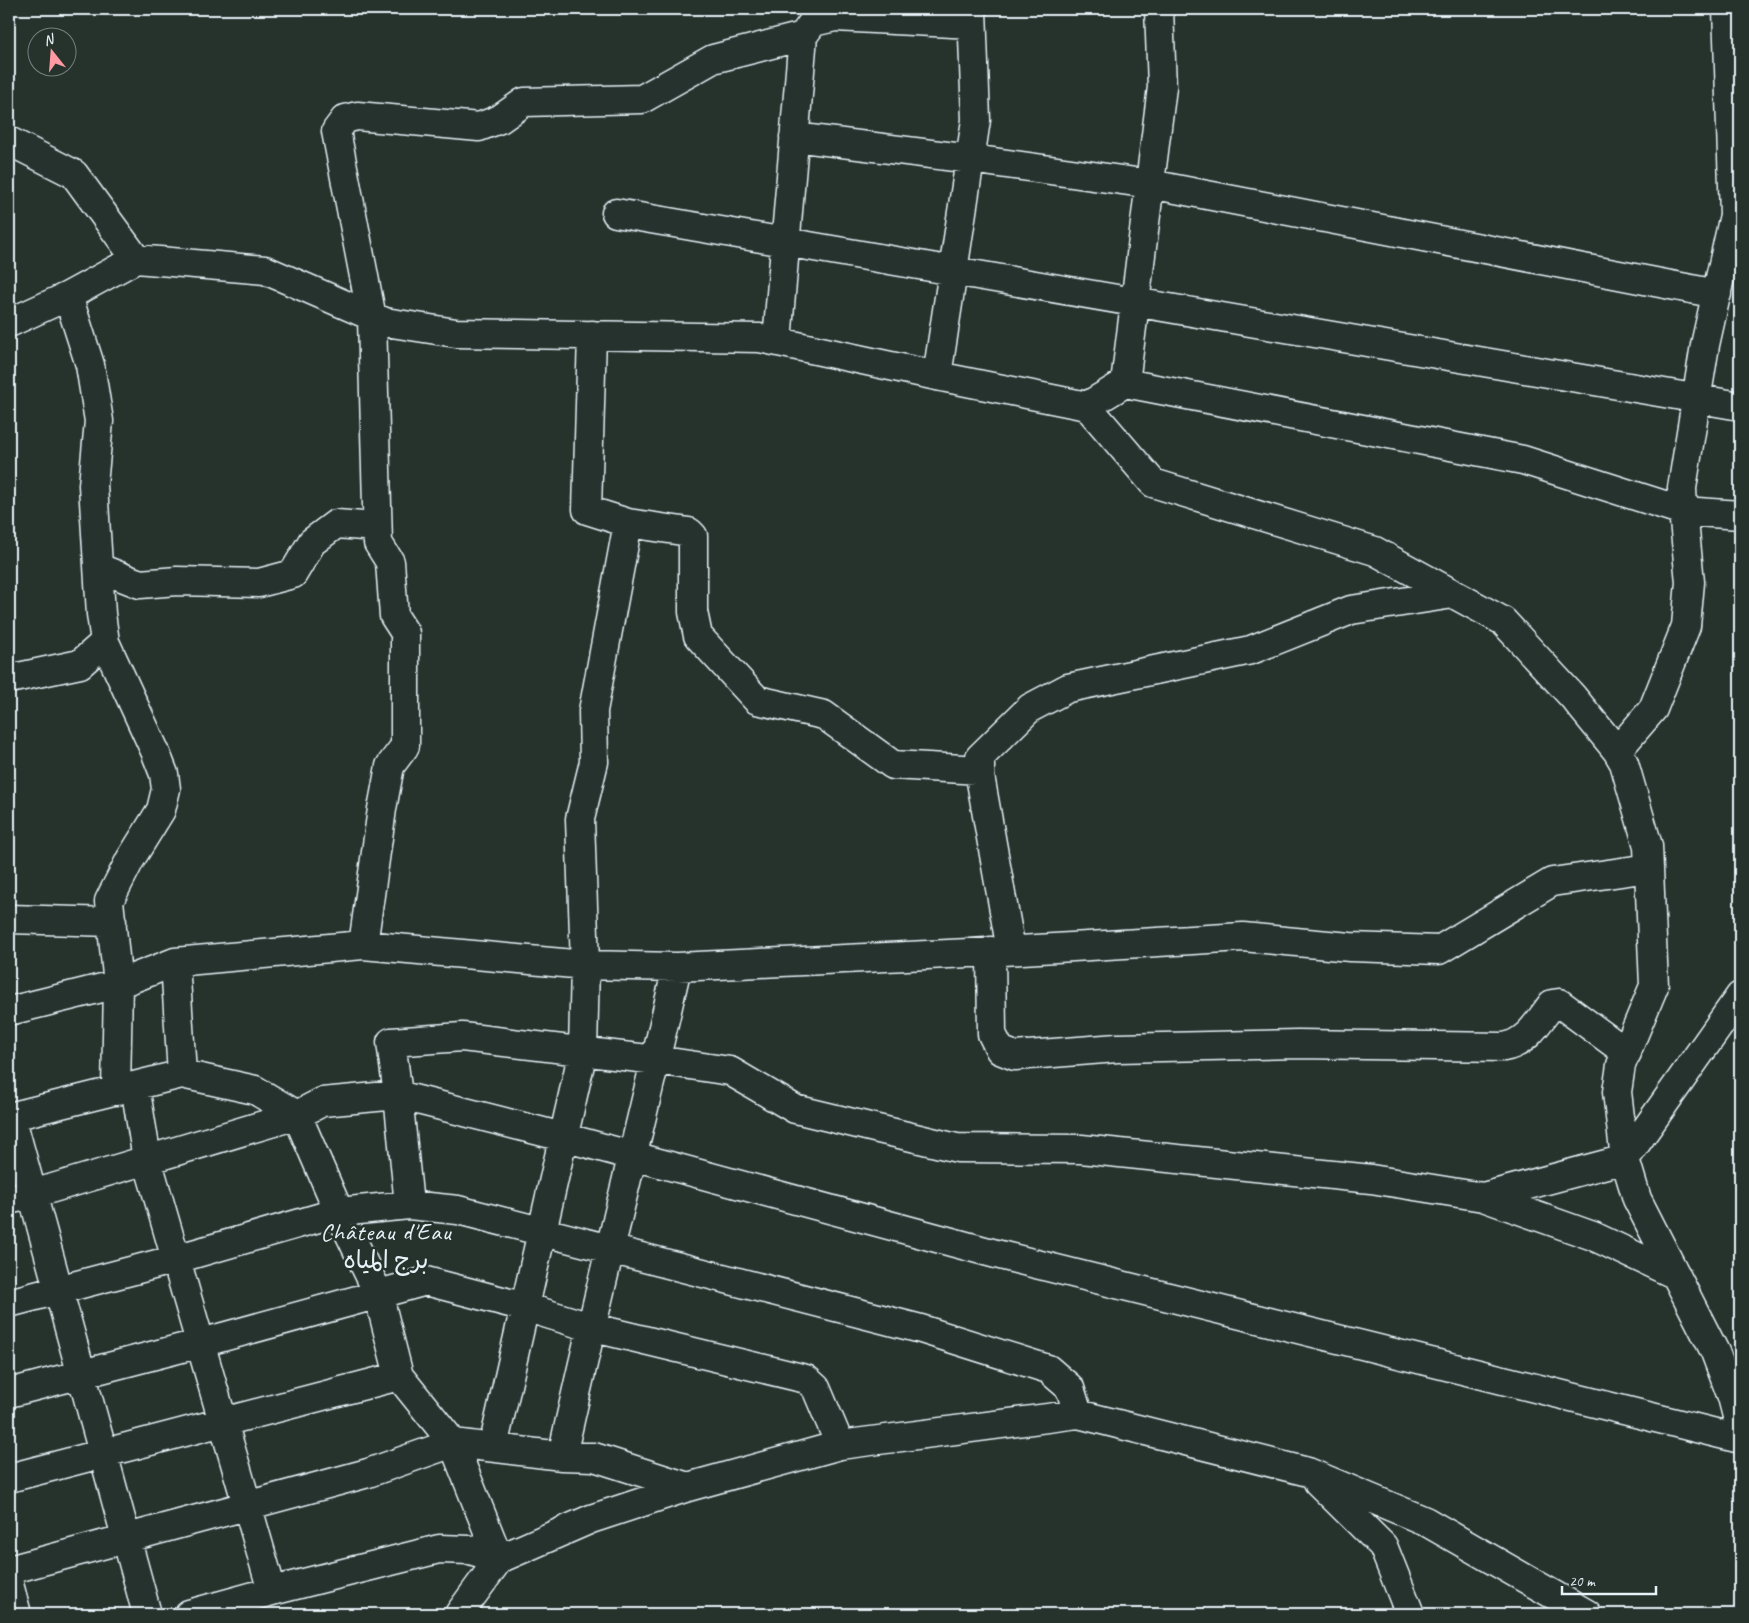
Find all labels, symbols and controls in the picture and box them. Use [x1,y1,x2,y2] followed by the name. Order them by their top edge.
[28,28,78,78] north arrow
[42,30,57,49] text: N
[320,1217,453,1276] district label: Château d'Eau برج المياه
[1562,1563,1655,1595] scale bar
[1569,1572,1596,1591] text: 20 m

